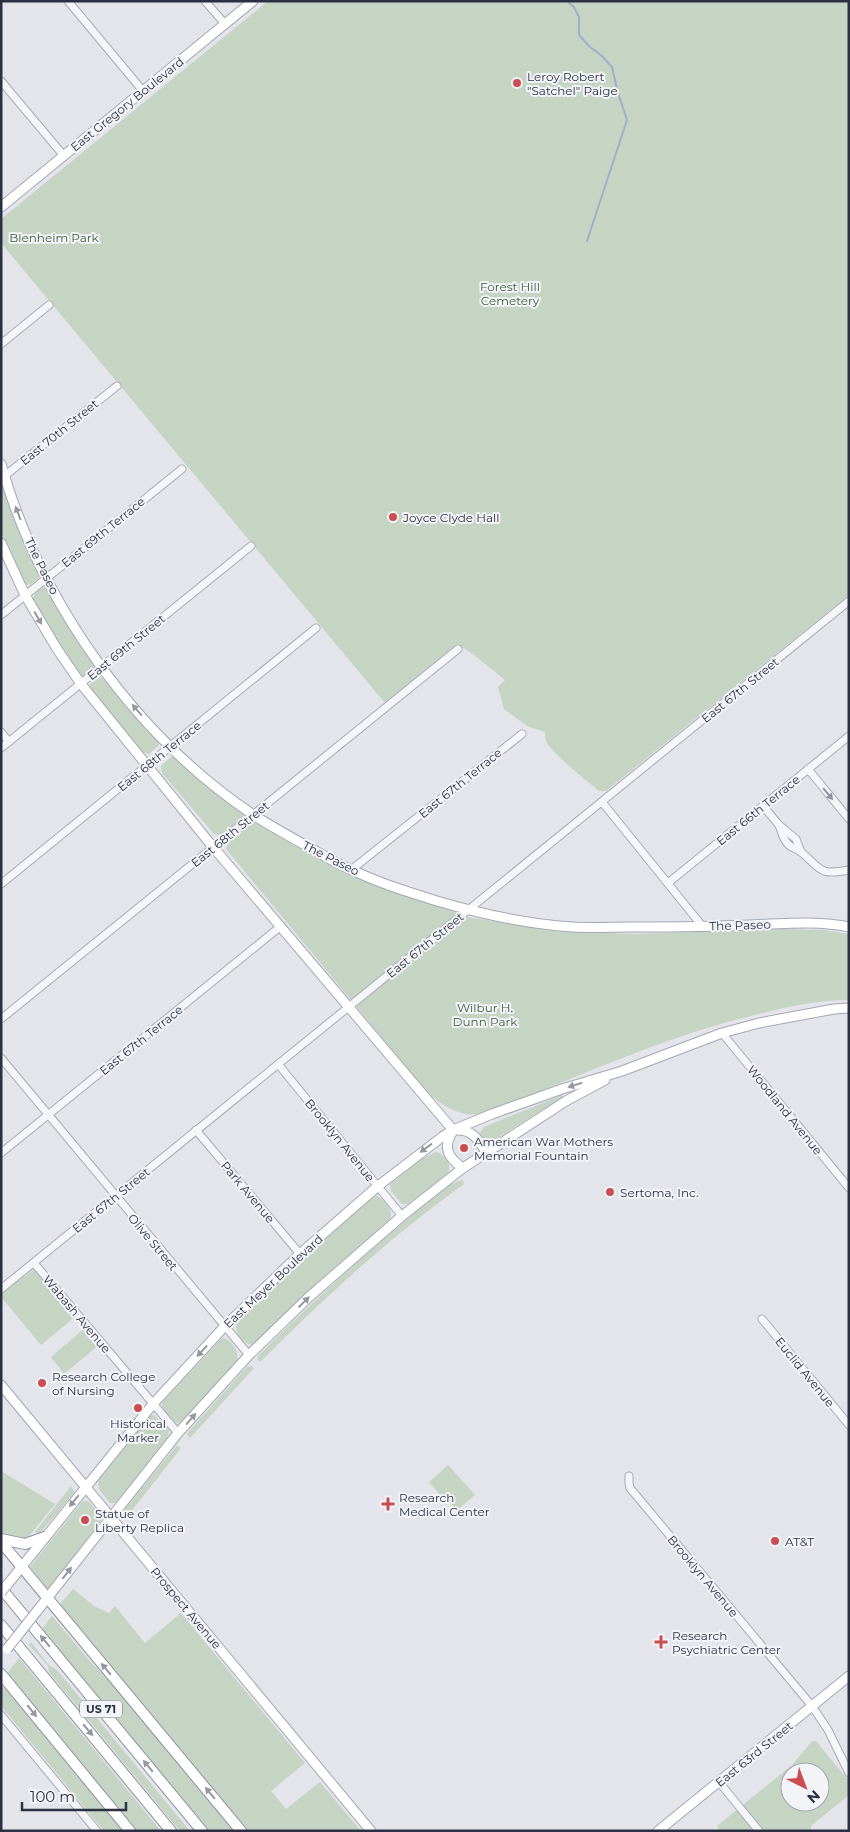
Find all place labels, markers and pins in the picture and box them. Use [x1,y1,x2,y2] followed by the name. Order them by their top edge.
[527,69,618,98] place label: Leroy Robert "Satchel" Paige
[511,77,523,89] marker: Leroy Robert "Satchel" Paige
[402,510,500,525] place label: Joyce Clyde Hall
[387,511,399,523] marker: Joyce Clyde Hall
[474,1134,613,1163] place label: American War Mothers Memorial Fountain
[458,1142,470,1154] marker: American War Mothers Memorial Fountain
[620,1185,699,1200] place label: Sertoma, Inc.
[604,1186,616,1198] marker: Sertoma, Inc.
[52,1369,155,1398] place label: Research College of Nursing
[36,1377,48,1389] marker: Research College of Nursing
[132,1402,144,1414] marker: Historical Marker
[110,1416,166,1445] place label: Historical Marker
[399,1490,490,1519] place label: Research Medical Center
[381,1497,395,1511] marker: Research Medical Center
[95,1506,184,1535] place label: Statue of Liberty Replica
[79,1514,91,1526] marker: Statue of Liberty Replica
[785,1534,814,1549] place label: AT&T
[769,1535,781,1547] marker: AT&T
[672,1628,781,1657] place label: Research Psychiatric Center
[654,1635,668,1649] marker: Research Psychiatric Center

